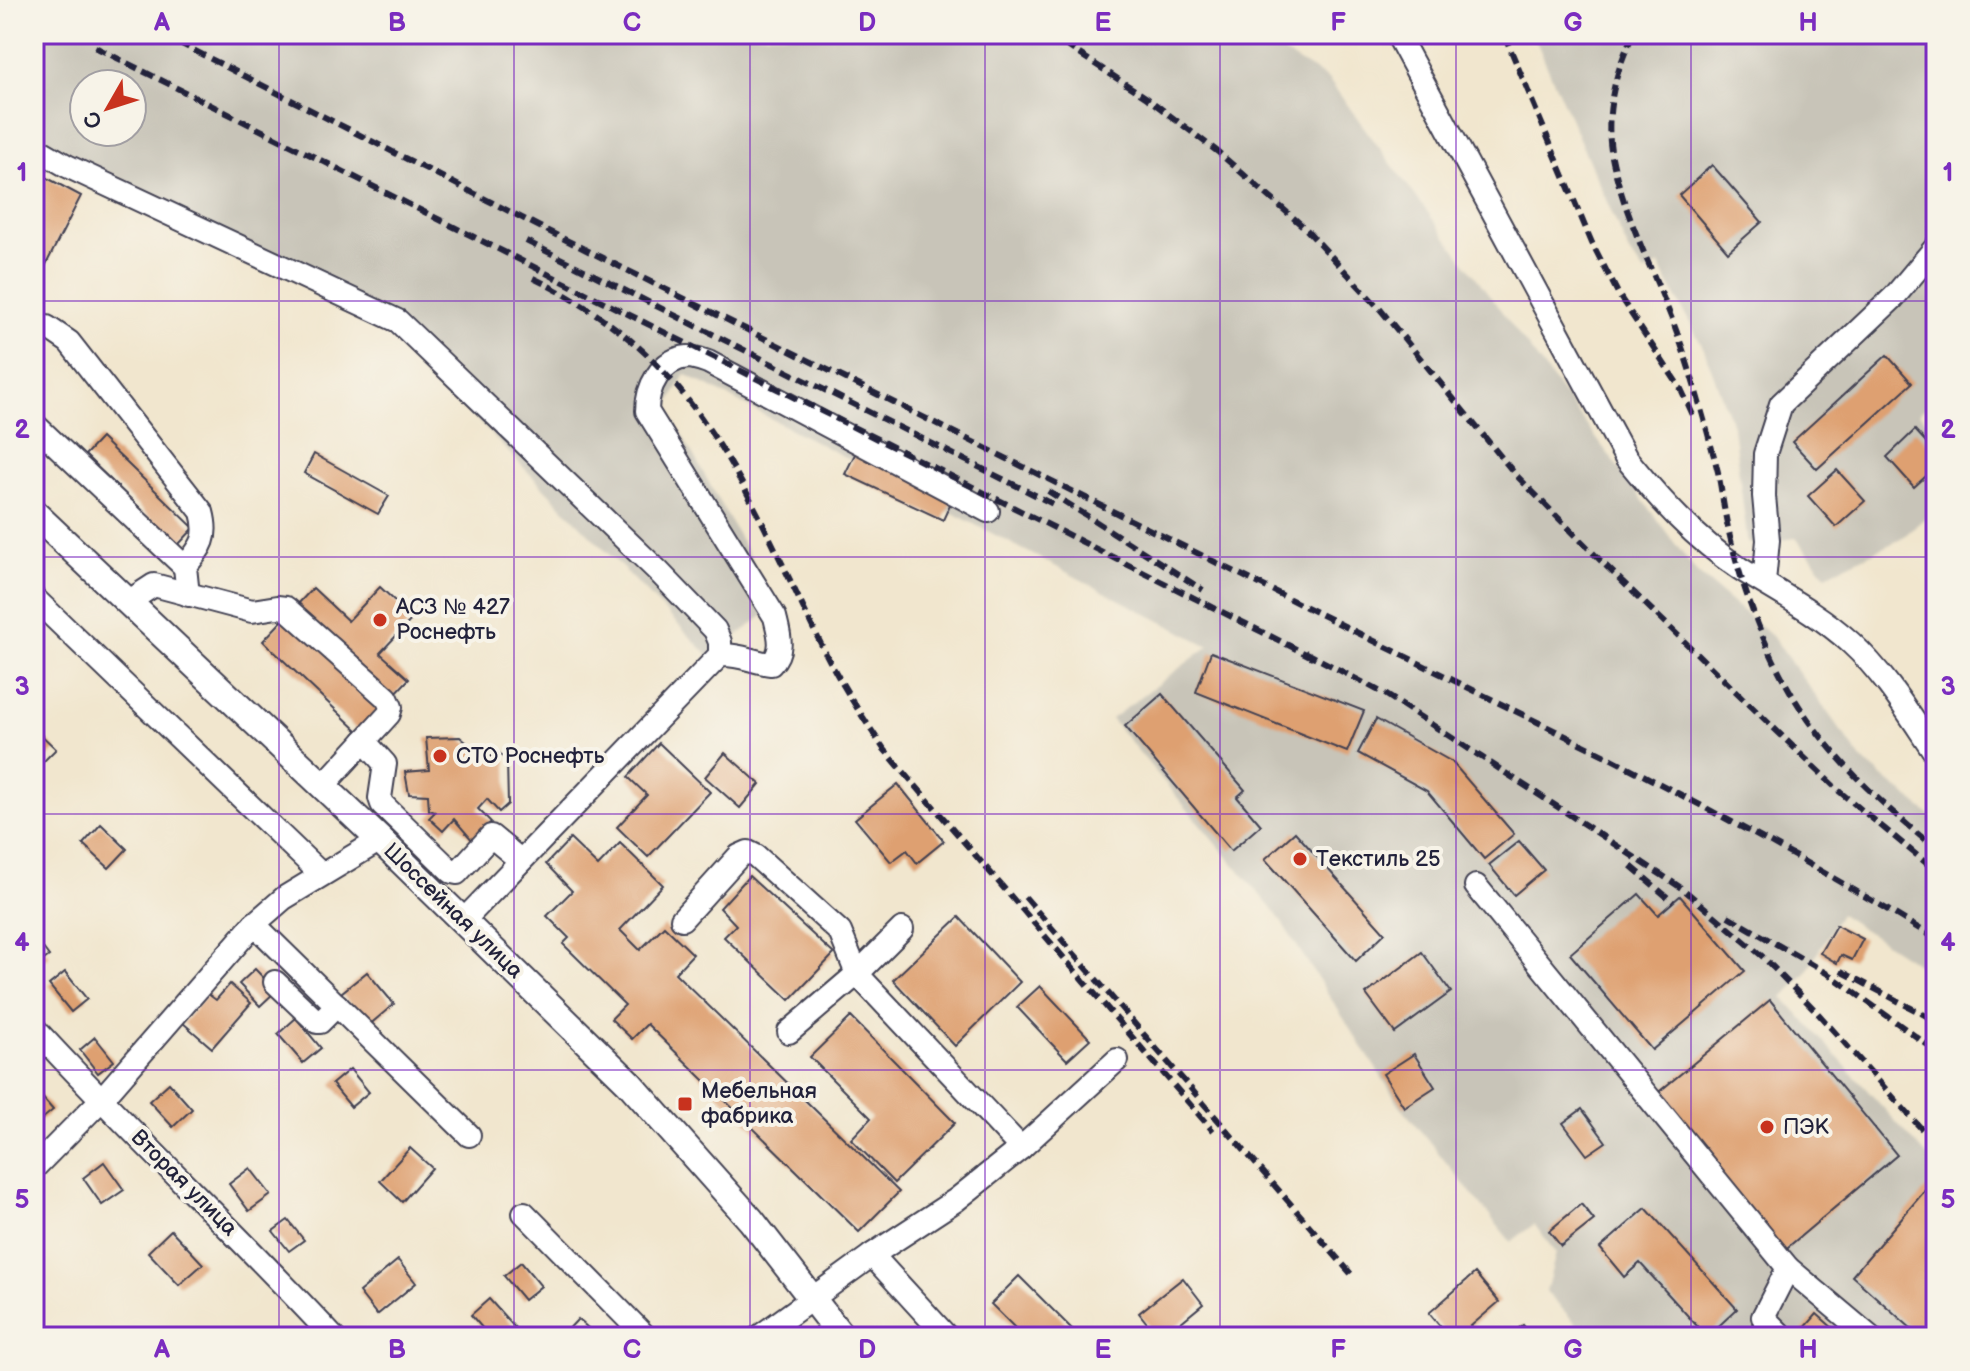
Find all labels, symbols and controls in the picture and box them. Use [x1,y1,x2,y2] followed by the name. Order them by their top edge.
[153,8,170,39] text: A
[388,8,406,39] text: B
[623,8,641,39] text: C
[858,8,876,39] text: D
[1095,8,1112,39] text: E
[1330,8,1346,39] text: F
[1563,8,1583,39] text: G
[1798,8,1818,39] text: H
[68,68,148,148] north arrow
[78,105,109,134] text: С
[17,158,27,189] text: 1
[1943,158,1953,189] text: 1
[14,415,30,446] text: 2
[1940,415,1956,446] text: 2
[395,594,510,646] place label: АСЗ № 427 Роснефть
[371,611,389,629] marker: АСЗ № 427 Роснефть
[14,672,30,703] text: 3
[1940,672,1956,703] text: 3
[456,743,604,770] place label: СТО Роснефть
[431,747,449,765] marker: СТО Роснефть
[378,837,528,985] street label: Шоссейная улица
[1316,846,1441,873] place label: Текстиль 25
[1291,850,1309,868] marker: Текстиль 25
[14,928,30,959] text: 4
[1940,928,1956,959] text: 4
[701,1078,817,1130] place label: Мебельная фабрика
[676,1095,694,1113] marker: Мебельная фабрика
[1783,1114,1829,1141] place label: ПЭК
[1758,1118,1776,1136] marker: ПЭК
[125,1124,243,1242] street label: Вторая улица
[14,1185,30,1216] text: 5
[1940,1185,1956,1216] text: 5
[153,1335,170,1366] text: A
[388,1335,406,1366] text: B
[623,1335,641,1366] text: C
[858,1335,876,1366] text: D
[1095,1335,1112,1366] text: E
[1330,1335,1346,1366] text: F
[1563,1335,1583,1366] text: G
[1798,1335,1818,1366] text: H

